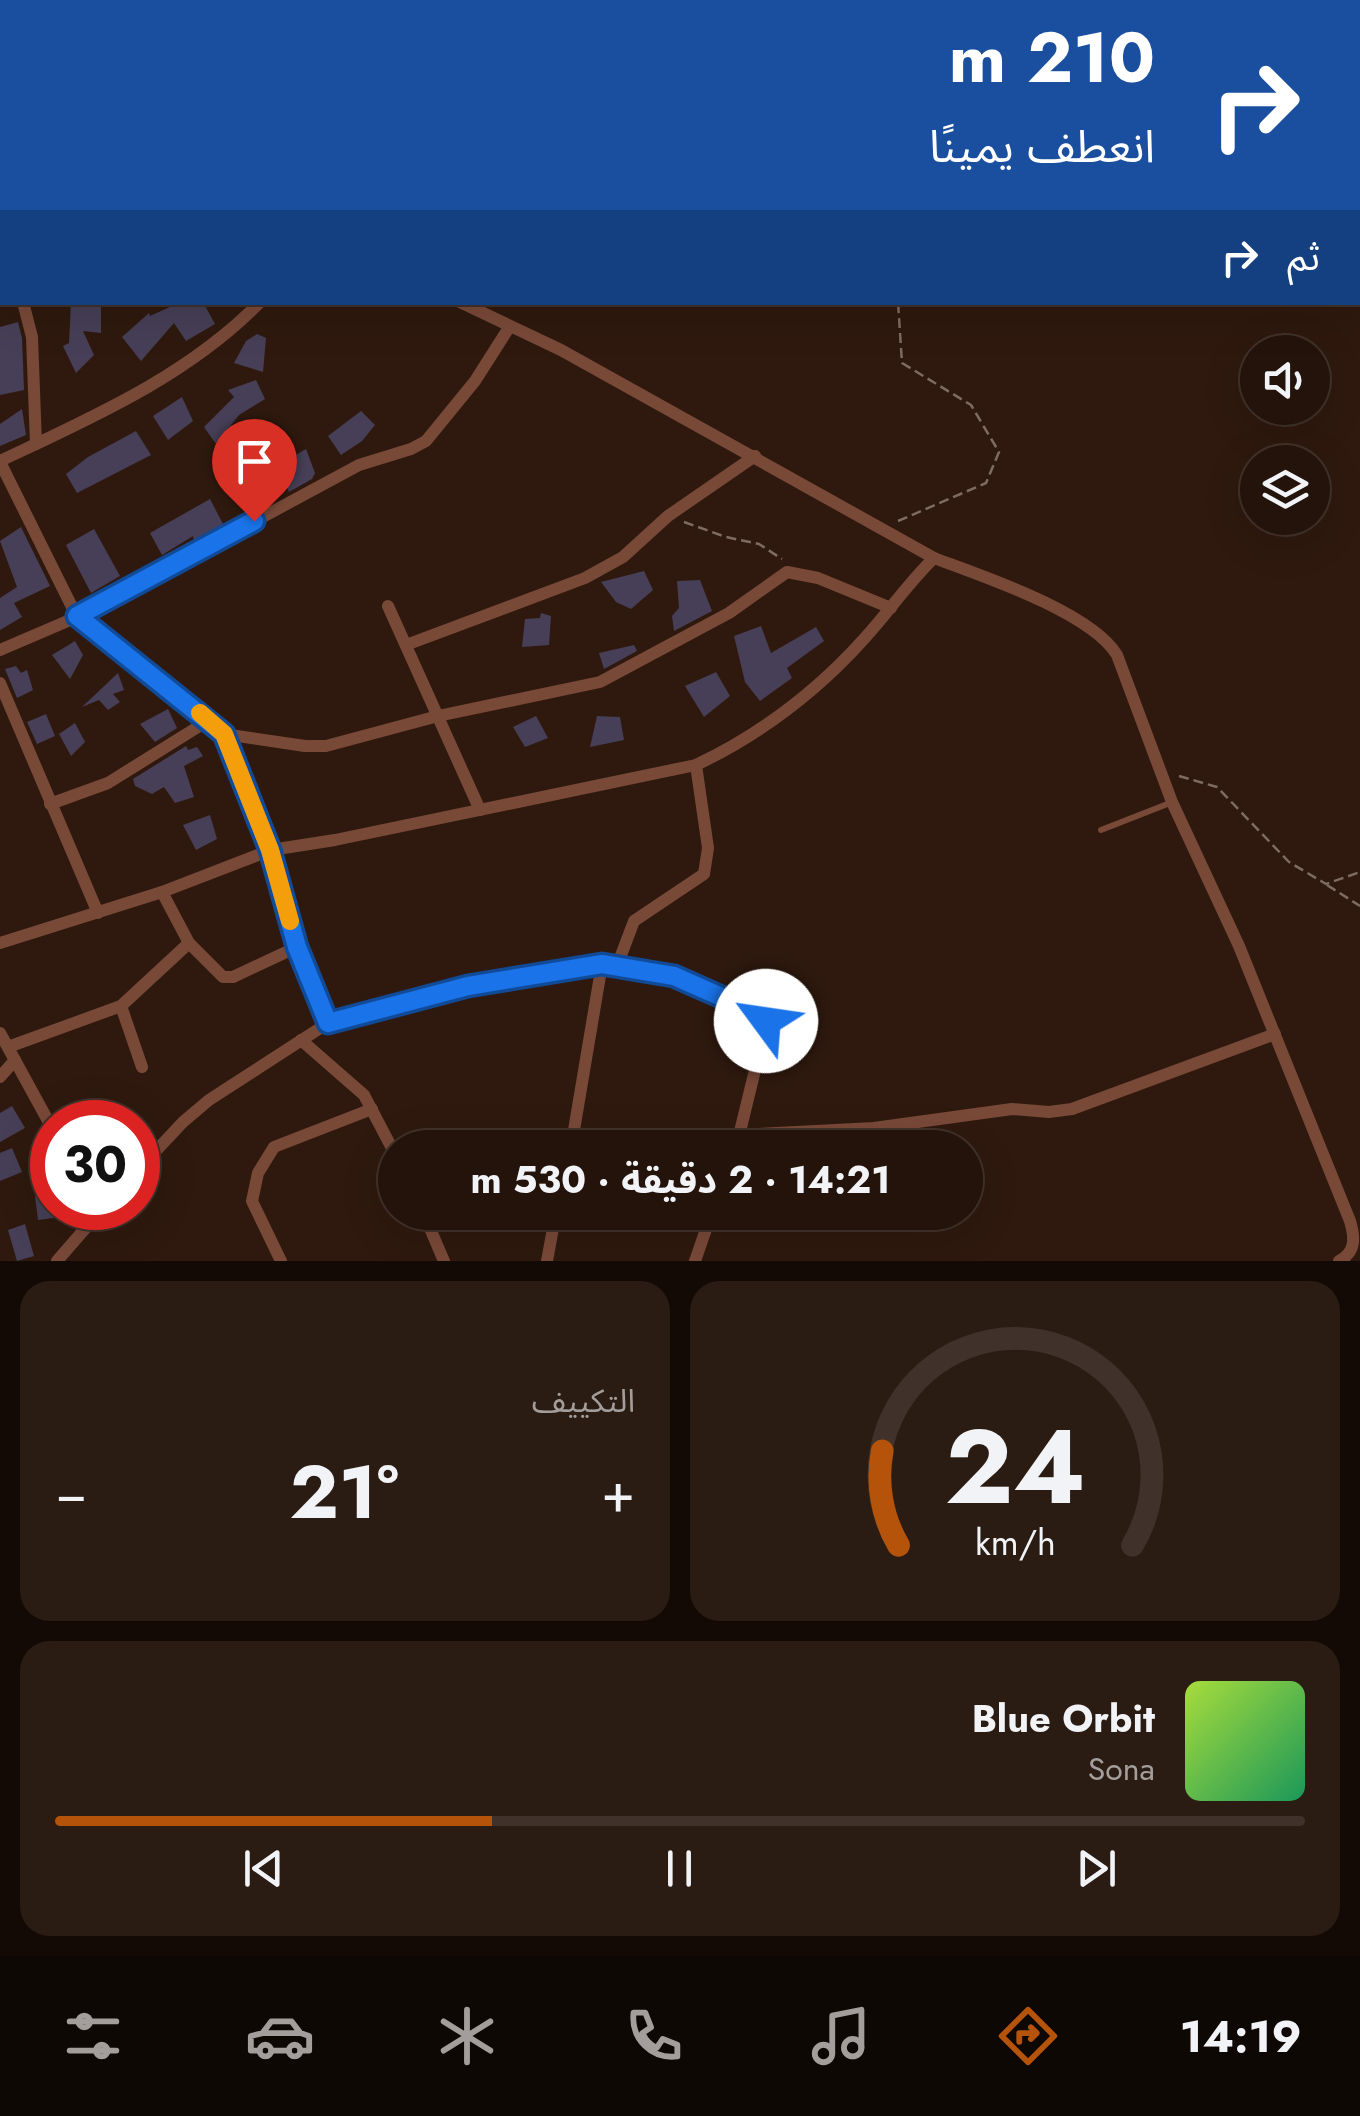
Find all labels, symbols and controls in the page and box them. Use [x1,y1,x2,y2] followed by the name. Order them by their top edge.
[949,7,1155,108] text: 210 m
[1190,40,1320,170] icon: right
[929,114,1155,179] text: انعطف يمينًا
[1287,229,1320,284] text: ثم
[1212,230,1267,285] icon: right
[1240,335,1330,535] map controls
[1240,335,1330,425] button: sound
[212,419,297,522] pin
[227,434,282,489] icon: arrive
[1240,445,1330,535] button: layers
[714,969,818,1073] position arrow
[30,1100,160,1230] speed limit sign: 30
[470,1152,891,1207] text: 14:21 · 2 دقيقة · 530 m
[532,1378,635,1424] text: التكييف
[945,1392,1085,1542] text: 24
[289,1438,399,1546] text: 21°
[55,1453,87,1533] text: −
[601,1453,635,1533] text: +
[975,1517,1055,1568] text: km/h
[972,1691,1155,1746] text: Blue Orbit
[1088,1746,1155,1792] text: Sona
[236,1841,291,1896] icon: previous
[652,1841,707,1896] icon: pause
[1069,1841,1124,1896] icon: next
[58,2001,128,2071] icon: filters
[245,2001,315,2071] icon: car
[432,2001,502,2071] icon: climate
[619,2001,689,2071] icon: phone
[806,2001,876,2071] icon: music
[993,2001,1063,2071] icon: directions
[1180,2004,1302,2069] text: 14:19

